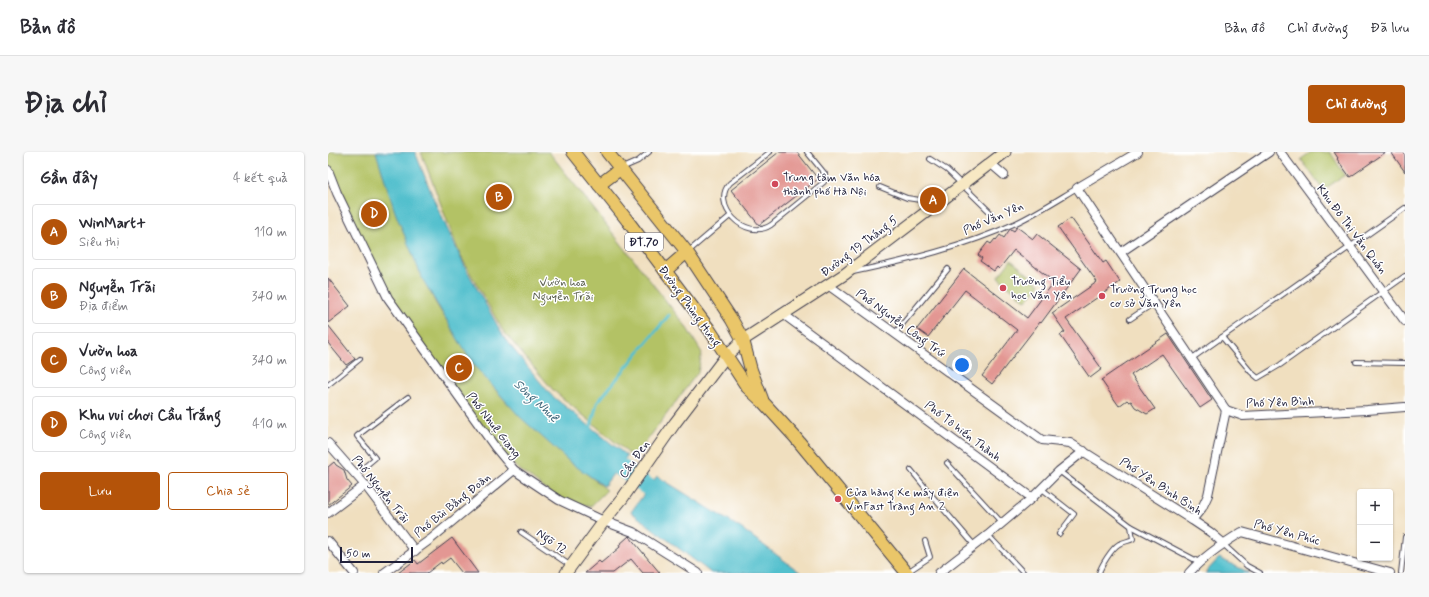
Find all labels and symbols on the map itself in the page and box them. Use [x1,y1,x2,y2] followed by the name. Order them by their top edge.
[783,170,881,200] place label: Trung tâm Văn hóa thành phố Hà Nội
[770,179,780,189] marker: Trung tâm Văn hóa thành phố Hà Nội
[486,182,512,212] pin: B
[1312,182,1390,278] street label: Khu Đô Thị Văn Quán
[920,185,946,215] pin: A
[361,199,387,229] pin: D
[961,199,1026,239] street label: Phố Văn Yên
[818,213,902,282] street label: Đường 19 Tháng 5
[625,233,663,251] road number: ĐT.70
[653,263,724,351] street label: Đường Phùng Hưng
[1011,274,1072,304] place label: Trường Tiểu học Văn Yên
[532,275,594,306] park label: Vườn hoa Nguyễn Trãi
[1110,282,1197,312] place label: Trường Trung học cơ sở Văn Yên
[998,283,1008,293] marker: Trường Tiểu học Văn Yên
[852,286,949,363] street label: Phố Nguyễn Công Trứ
[1097,291,1107,301] marker: Trường Trung học cơ sở Văn Yên
[446,353,472,383] pin: C
[952,355,972,375] your location
[509,376,563,429] water label: Sông Nhuệ
[462,389,524,462] street label: Phố Nhuệ Giang
[1246,394,1314,412] street label: Phố Yên Bình
[921,398,1004,466] street label: Phố Tô hiến Thành
[616,437,654,482] street label: Cầu Đen
[347,452,413,528] street label: Phố Nguyễn Trãi
[1116,454,1205,519] street label: Phố Yên Bình Bình
[411,470,495,542] street label: Phố Bùi Bằng Đoàn
[846,485,959,516] place label: Cửa hàng Xe máy điện VinFast Tràng An 2
[833,494,843,504] marker: Cửa hàng Xe máy điện VinFast Tràng An 2
[1252,516,1322,550] street label: Phố Yên Phúc
[532,525,570,559] street label: Ngõ 12
[340,545,413,564] scale bar

